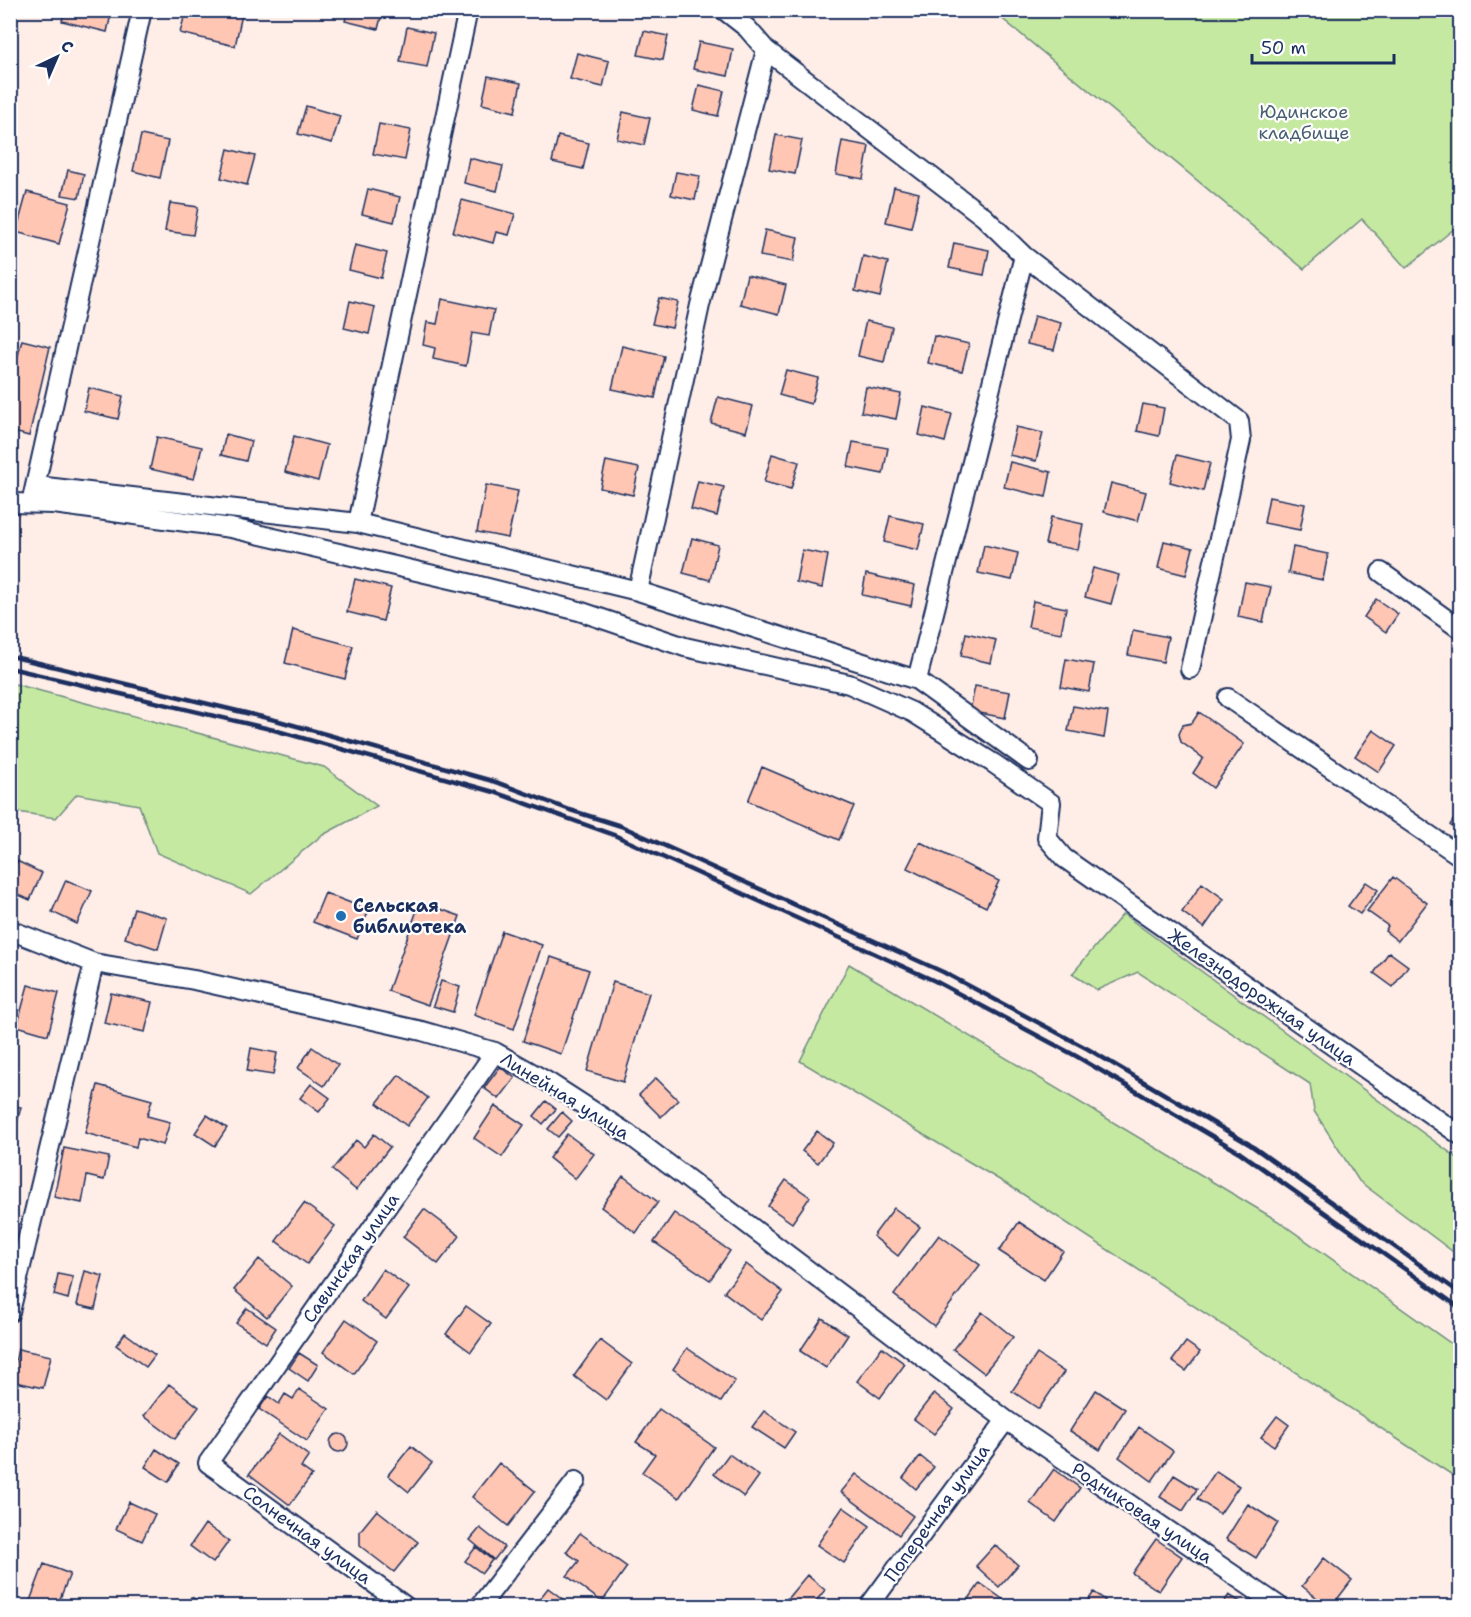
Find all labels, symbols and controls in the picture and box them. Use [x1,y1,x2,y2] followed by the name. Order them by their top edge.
[27,27,87,87] north arrow
[1252,27,1394,65] scale bar
[56,36,78,58] text: С
[1261,36,1306,60] text: 50 m
[1258,100,1350,145] park label: Юдинское кладбище
[353,894,467,939] place label: Сельская библиотека
[334,909,348,923] marker: Сельская библиотека
[1164,923,1360,1071] street label: Железнодорожная улица
[496,1047,634,1145] street label: Линейная улица
[297,1188,405,1328] street label: Савинская улица
[879,1439,995,1587] street label: Поперечная улица
[1067,1457,1217,1569] street label: Родниковая улица
[238,1480,376,1590] street label: Солнечная улица

